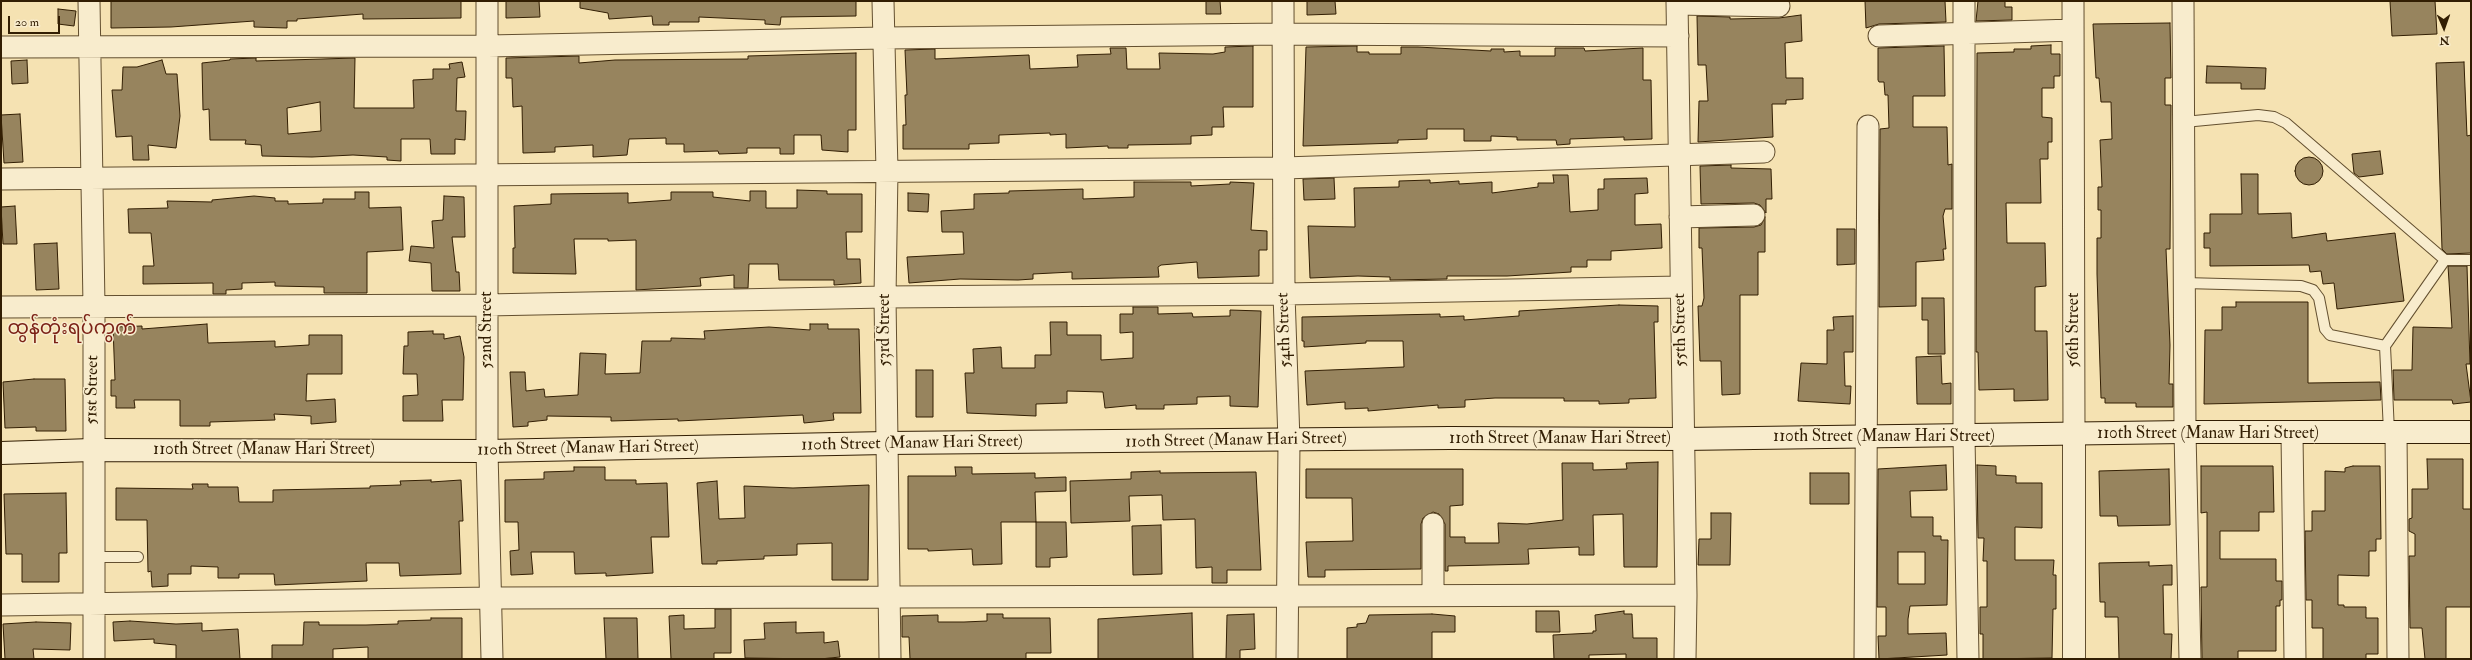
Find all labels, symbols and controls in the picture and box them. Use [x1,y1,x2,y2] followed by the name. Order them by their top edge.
[10,8,62,34] scale bar
[2424,8,2464,48] north arrow
[15,15,39,30] text: 20 m
[2439,34,2450,47] text: N
[477,291,497,369] street label: 52nd Street
[1273,292,1297,368] street label: 54th Street
[875,293,895,367] street label: 53rd Street
[1670,293,1692,367] street label: 55th Street
[2064,293,2084,367] street label: 56th Street
[8,319,136,341] district label: ထွန်တုံးရပ်ကွက်
[82,355,104,425] street label: 51st Street
[2097,424,2319,444] street label: 110th Street (Manaw Hari Street)
[1773,427,1995,447] street label: 110th Street (Manaw Hari Street)
[1125,429,1347,453] street label: 110th Street (Manaw Hari Street)
[1449,429,1671,449] street label: 110th Street (Manaw Hari Street)
[801,432,1023,456] street label: 110th Street (Manaw Hari Street)
[477,437,699,461] street label: 110th Street (Manaw Hari Street)
[153,440,375,460] street label: 110th Street (Manaw Hari Street)

